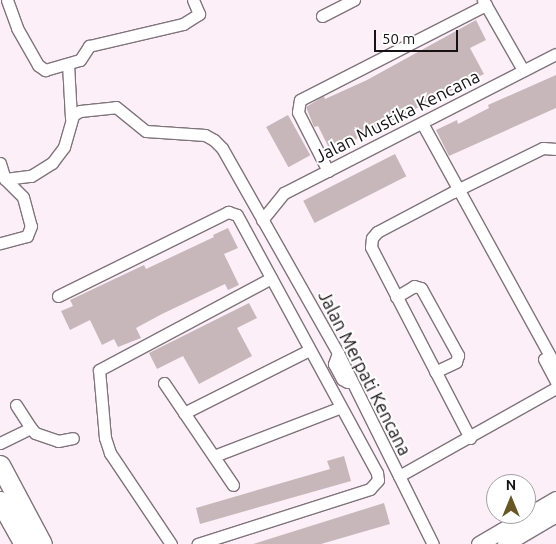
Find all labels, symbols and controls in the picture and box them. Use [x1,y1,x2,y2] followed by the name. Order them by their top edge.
[376,20,460,52] scale bar
[382,30,415,47] text: 50 m
[311,65,483,167] street label: Jalan Mustika Kencana
[314,287,416,459] street label: Jalan Merpati Kencana
[486,474,536,524] north arrow
[506,477,516,493] text: N

